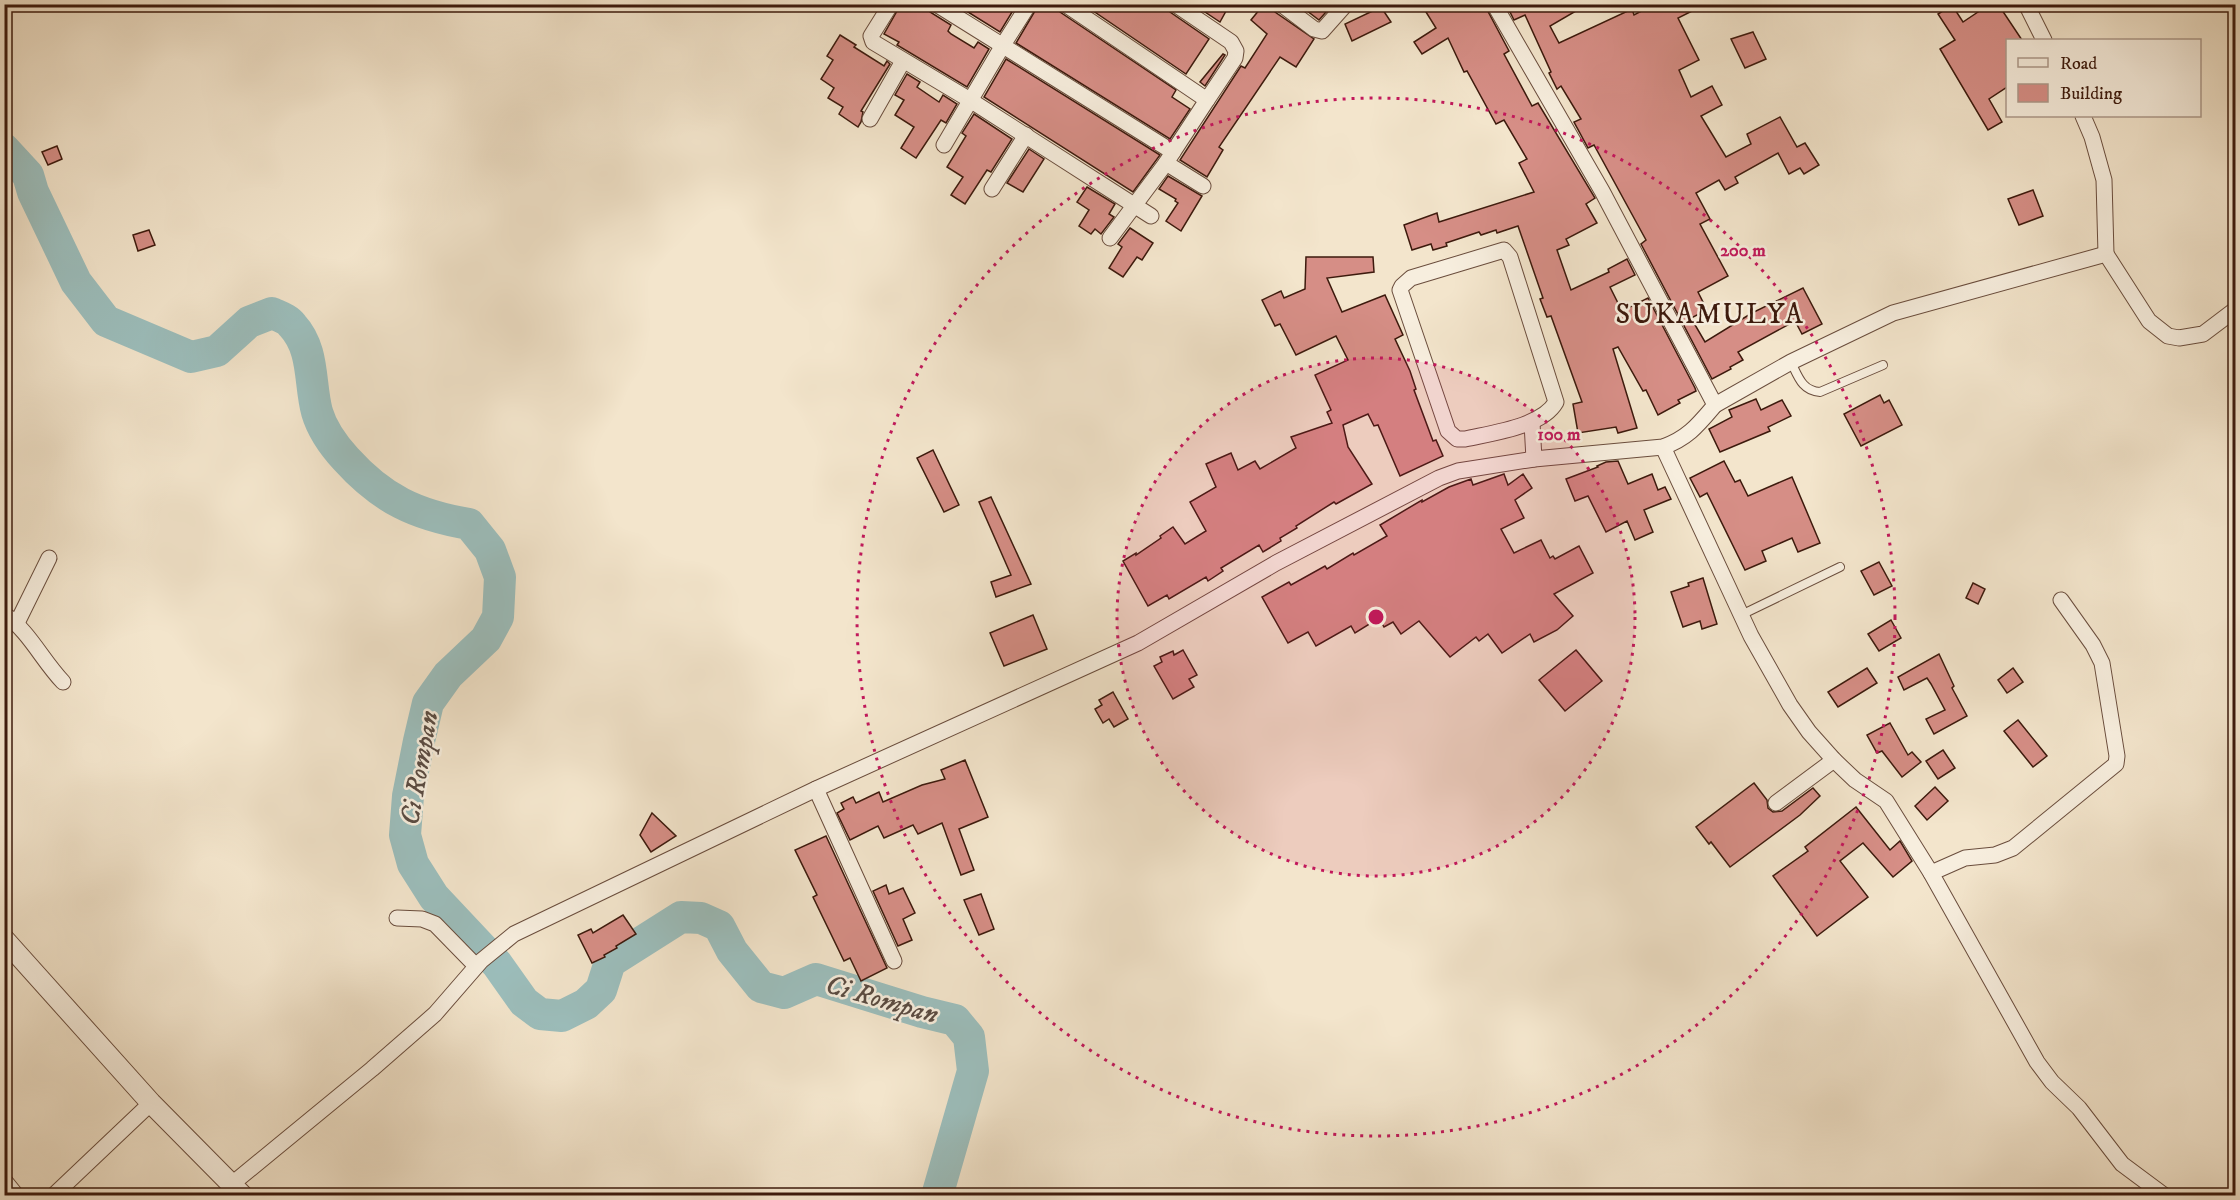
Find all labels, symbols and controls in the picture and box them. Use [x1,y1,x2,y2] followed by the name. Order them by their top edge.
[2006,39,2201,117] legend
[2060,53,2097,75] text: Road
[2060,83,2122,105] text: Building
[1720,240,1766,262] text: 200 m
[1616,297,1804,332] district label: SUKAMULYA
[1537,424,1581,446] text: 100 m
[1366,607,1386,627] centre of rings
[393,708,447,828] water label: Ci Rompan
[821,968,942,1032] water label: Ci Rompan

